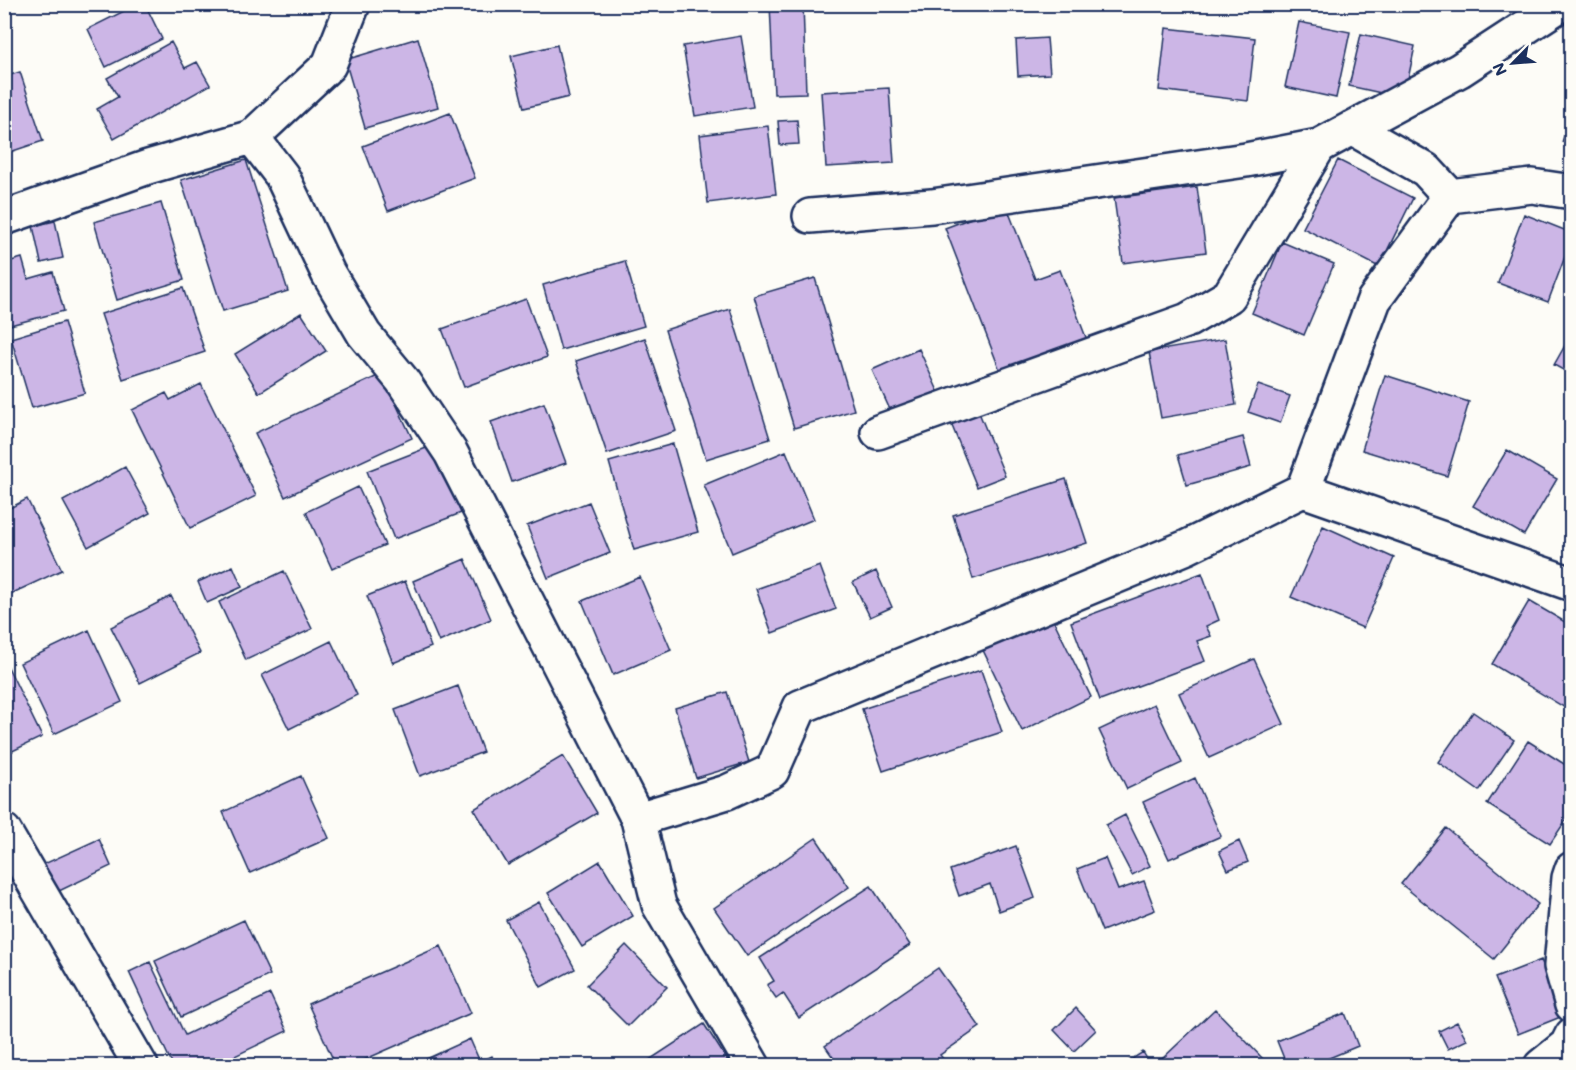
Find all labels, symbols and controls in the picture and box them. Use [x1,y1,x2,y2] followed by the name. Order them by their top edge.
[1483,33,1543,93] north arrow
[1487,60,1511,79] text: N

